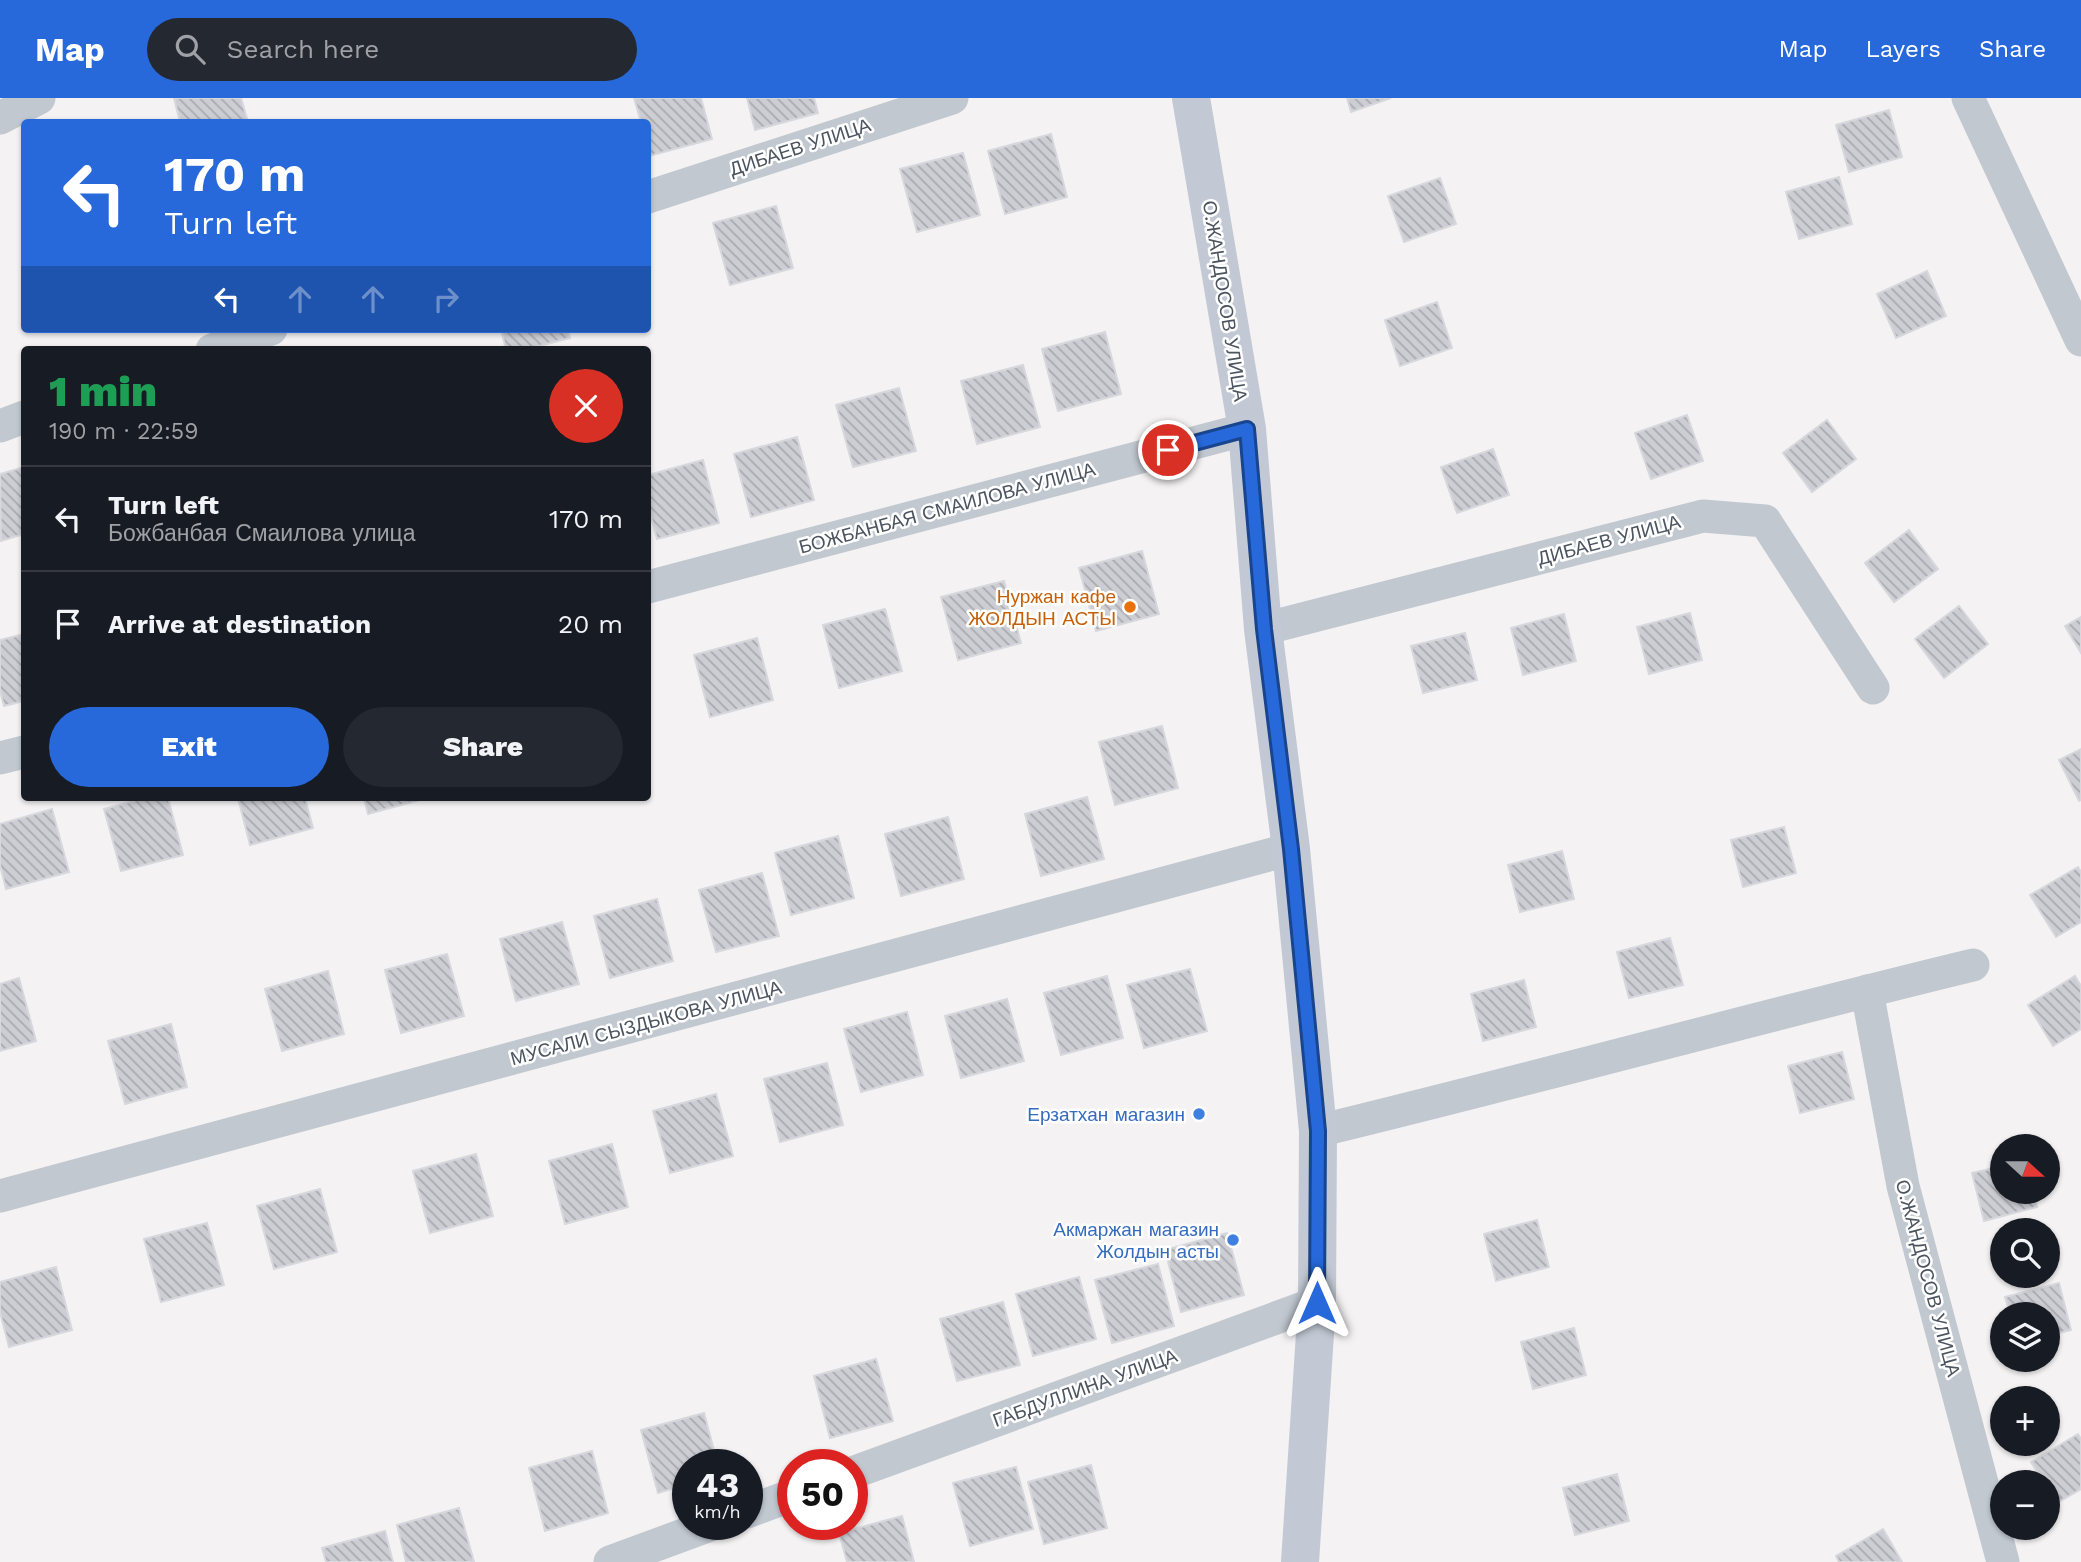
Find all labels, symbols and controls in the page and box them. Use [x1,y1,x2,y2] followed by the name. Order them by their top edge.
[147,18,637,81] search box
[35,30,105,69] text: Map
[171,30,209,68] icon: search
[227,34,379,64] text: Search here
[1779,35,1827,63] text: Map
[1865,35,1941,63] text: Layers
[1979,35,2046,63] text: Share
[726,113,874,181] street label: ДИБАЕВ УЛИЦА
[164,145,305,203] text: 170 m
[49,147,140,238] icon: left
[1198,199,1252,403] street label: О.ЖАНДОСОВ УЛИЦА
[164,204,297,242] text: Turn left
[208,280,246,318] icon: left
[281,280,319,318] icon: ahead
[354,280,392,318] icon: ahead
[427,280,465,318] icon: right
[49,367,157,416] text: 1 min
[549,369,623,443] button: close
[49,418,198,445] text: 190 m · 22:59
[1138,420,1198,480] pin
[1149,431,1187,469] icon: arrive
[796,457,1098,559] street label: БОЖБАНБАЯ СМАИЛОВА УЛИЦА
[108,490,219,520] text: Turn left
[49,500,87,538] icon: left
[549,504,623,534] text: 170 m
[1535,510,1683,570] street label: ДИБАЕВ УЛИЦА
[108,520,416,547] text: Божбанбая Смаилова улица
[968,585,1116,630] place label: Нуржан кафе ЖОЛДЫН АСТЫ
[1122,599,1138,615] marker: Нуржан кафе ЖОЛДЫН АСТЫ
[49,605,87,643] icon: arrive
[108,609,371,639] text: Arrive at destination
[558,609,623,639] text: 20 m
[49,707,329,787] button: Exit
[343,707,623,787] button: Share
[508,976,784,1070] street label: МУСАЛИ СЫЗДЫКОВА УЛИЦА
[1027,1103,1185,1126] place label: Ерзатхан магазин
[1191,1106,1207,1122] marker: Ерзатхан магазин
[1990,1134,2060,1204] north arrow
[1990,1134,2060,1540] map controls
[1891,1177,1965,1379] street label: О.ЖАНДОСОВ УЛИЦА
[1053,1218,1219,1263] place label: Акмаржан магазин Жолдын асты
[1990,1218,2060,1288] button: search
[1225,1232,1241,1248] marker: Акмаржан магазин Жолдын асты
[1280,1266,1354,1340] position arrow
[1990,1302,2060,1372] button: layers
[990,1344,1181,1432] street label: ГАБДУЛЛИНА УЛИЦА
[1990,1386,2060,1456] button: +
[777,1449,868,1540] speed limit sign: 50
[696,1464,739,1506] text: 43
[1990,1470,2060,1540] button: −
[694,1501,741,1522] text: km/h

